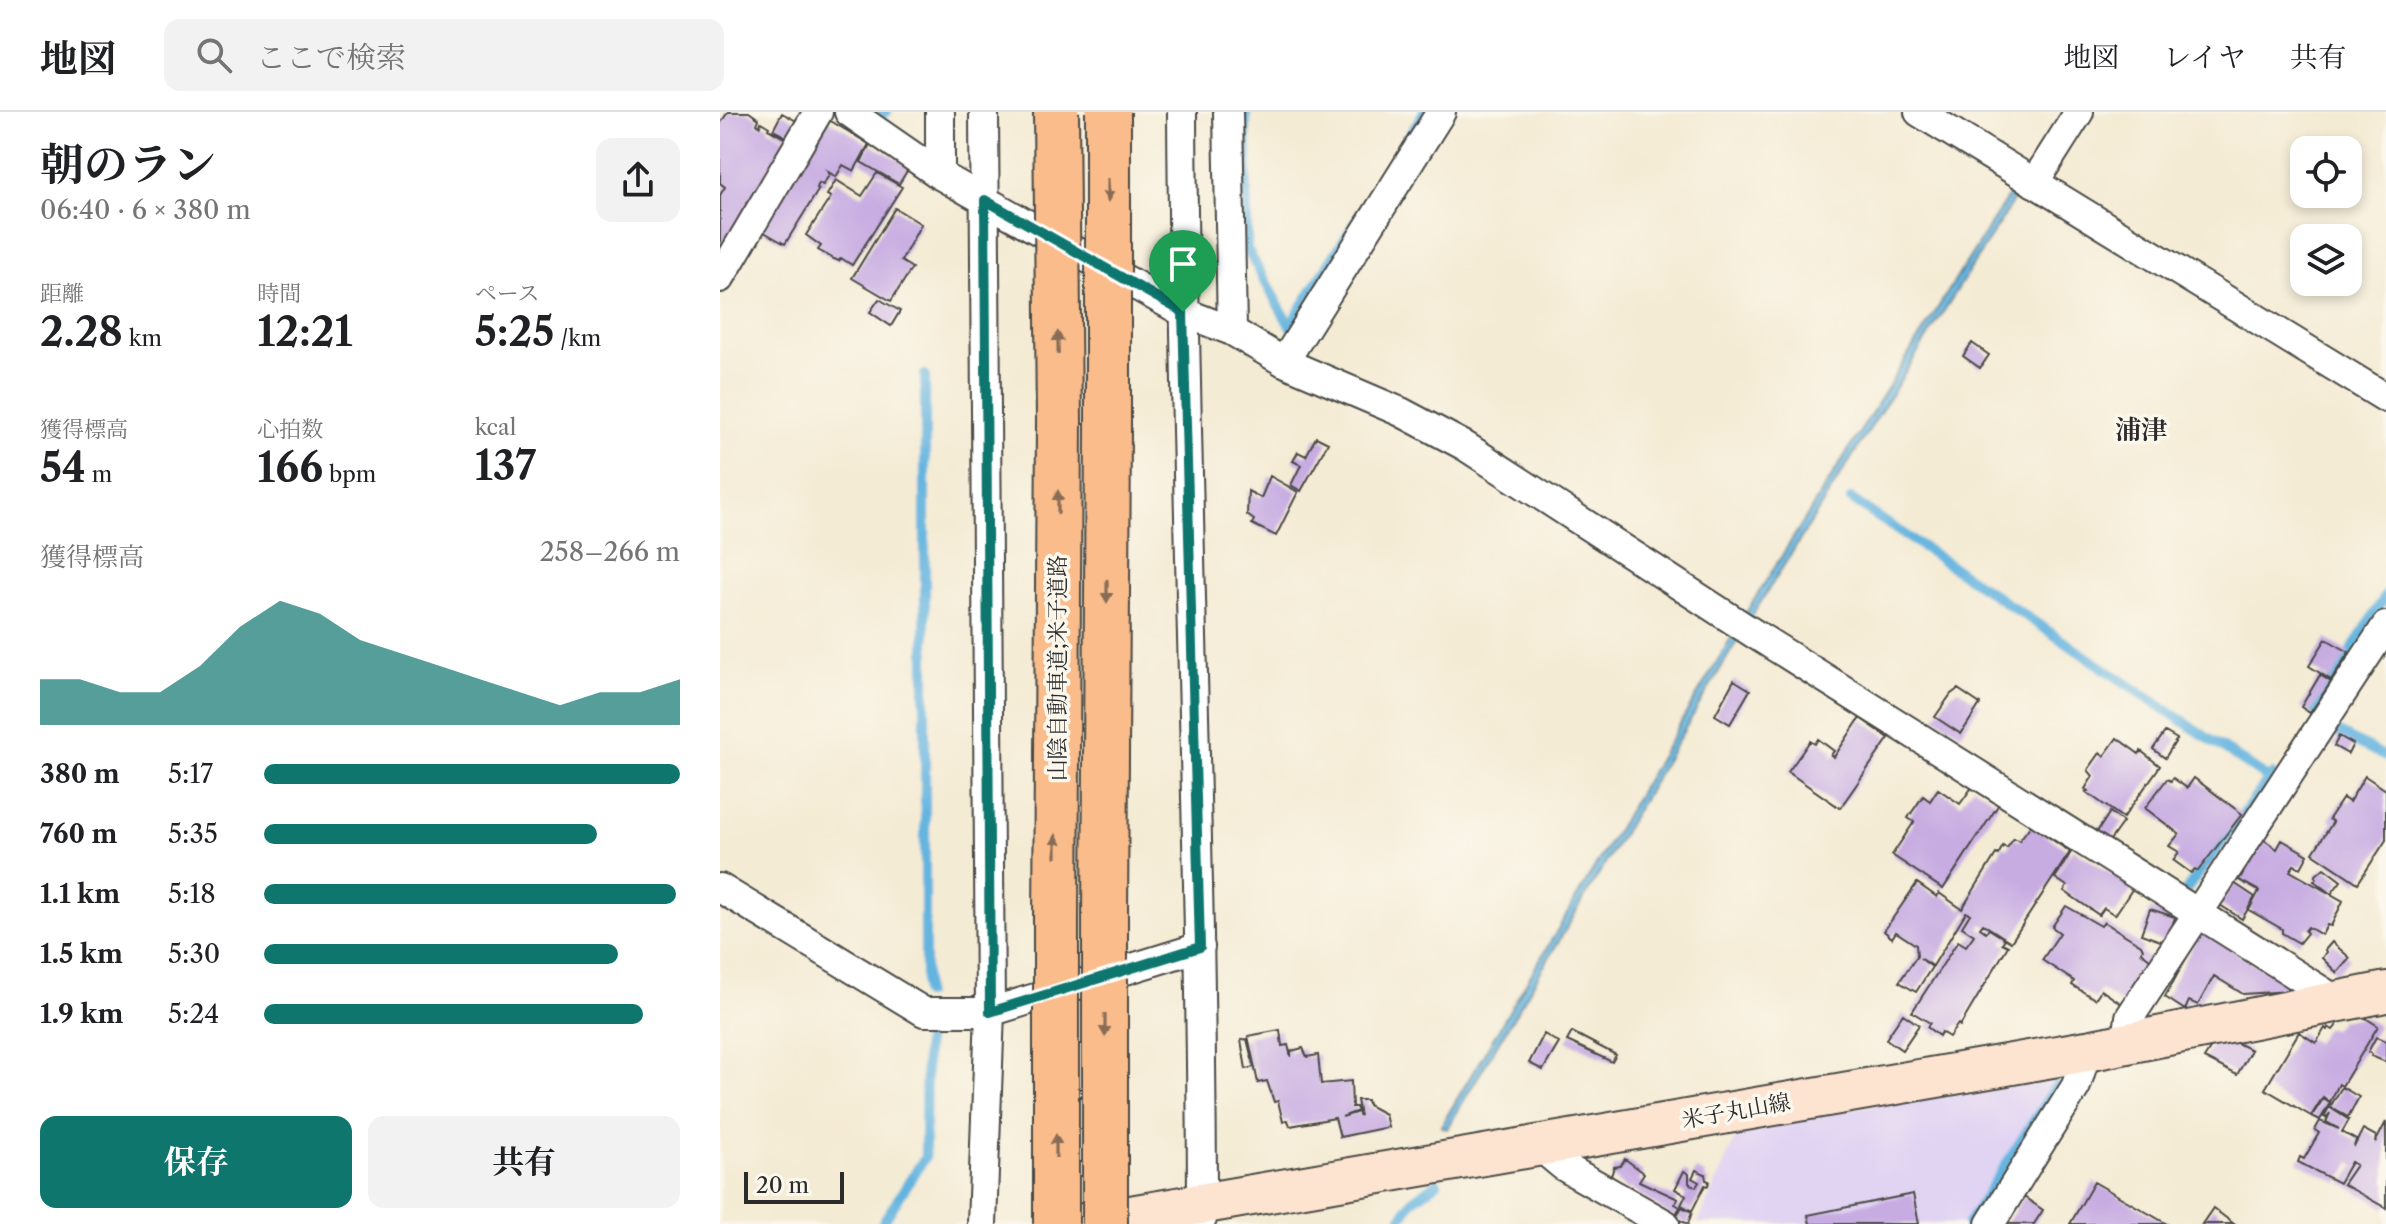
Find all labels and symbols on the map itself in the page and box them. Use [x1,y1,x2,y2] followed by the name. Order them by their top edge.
[1102,178,1114,203] one-way arrow
[1149,230,1217,312] pin
[1052,330,1064,355] one-way arrow
[2115,414,2168,446] district label: 浦津
[1052,489,1064,514] one-way arrow
[1044,555,1071,781] street label: 山陰自動車道;米子道路
[1101,579,1113,604] one-way arrow
[1050,833,1062,858] one-way arrow
[1099,1013,1111,1038] one-way arrow
[1679,1088,1793,1134] street label: 米子丸山線
[1050,1133,1062,1158] one-way arrow
[744,1168,844,1204] scale bar

